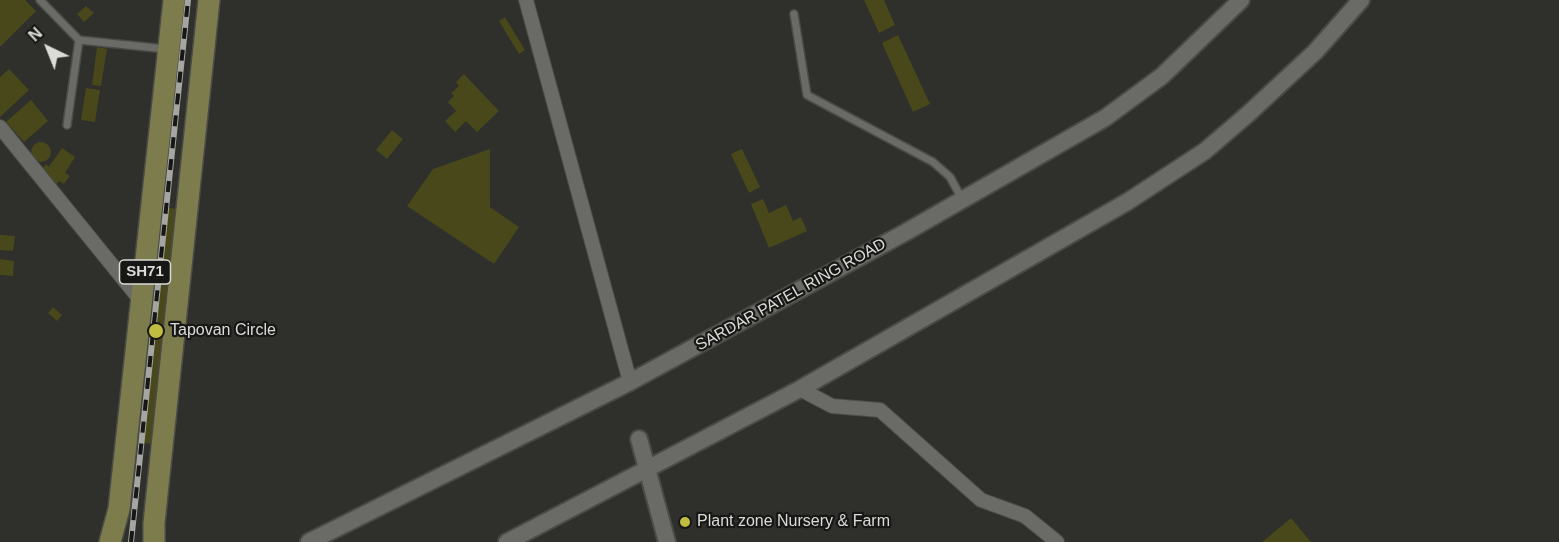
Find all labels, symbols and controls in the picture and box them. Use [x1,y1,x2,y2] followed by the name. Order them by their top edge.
[18,18,78,78] north arrow
[25,24,45,45] text: N
[693,235,889,355] street label: SARDAR PATEL RING ROAD
[120,260,170,284] road number: SH71
[170,321,276,341] place label: Tapovan Circle
[147,322,165,340] marker: Tapovan Circle
[697,512,890,532] place label: Plant zone Nursery & Farm
[678,515,692,529] marker: Plant zone Nursery & Farm

